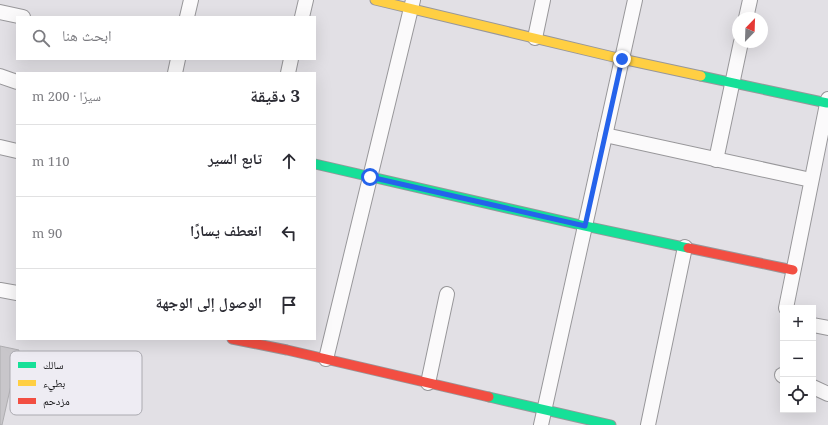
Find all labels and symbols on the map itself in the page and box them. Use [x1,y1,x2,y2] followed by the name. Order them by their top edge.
[732,12,768,48] north arrow
[613,50,631,68] route end
[361,168,379,186] route start
[10,351,142,415] legend
[43,357,63,372] text: سالك
[43,375,65,392] text: بطيء
[43,393,70,409] text: مزدحم

